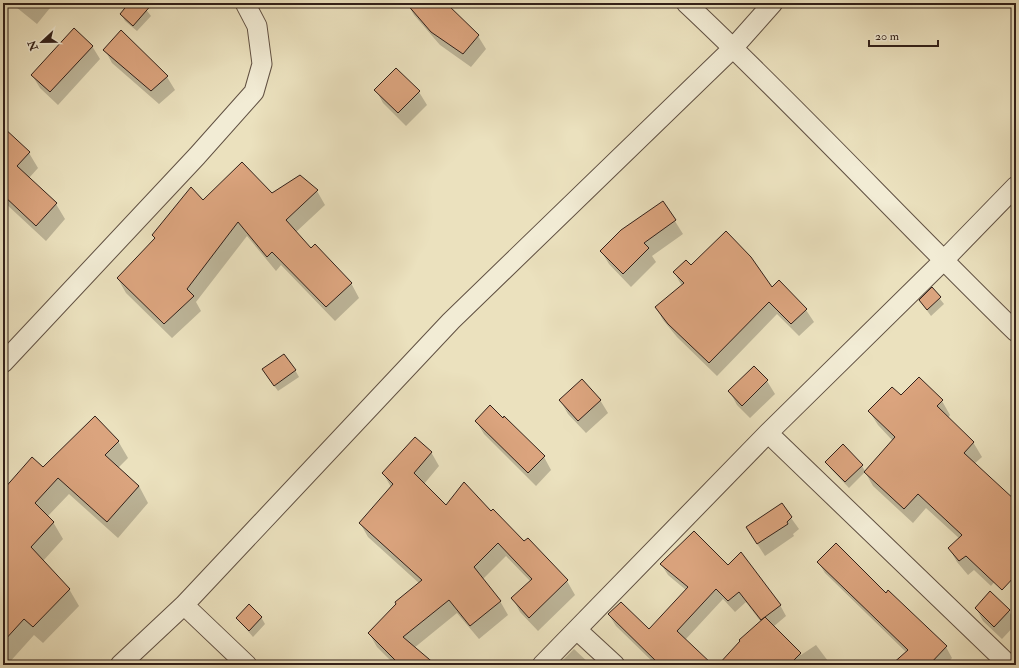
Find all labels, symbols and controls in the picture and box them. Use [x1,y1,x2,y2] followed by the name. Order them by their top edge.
[22,22,62,62] north arrow
[869,22,938,48] scale bar
[875,29,900,44] text: 20 m
[25,37,41,53] text: N

